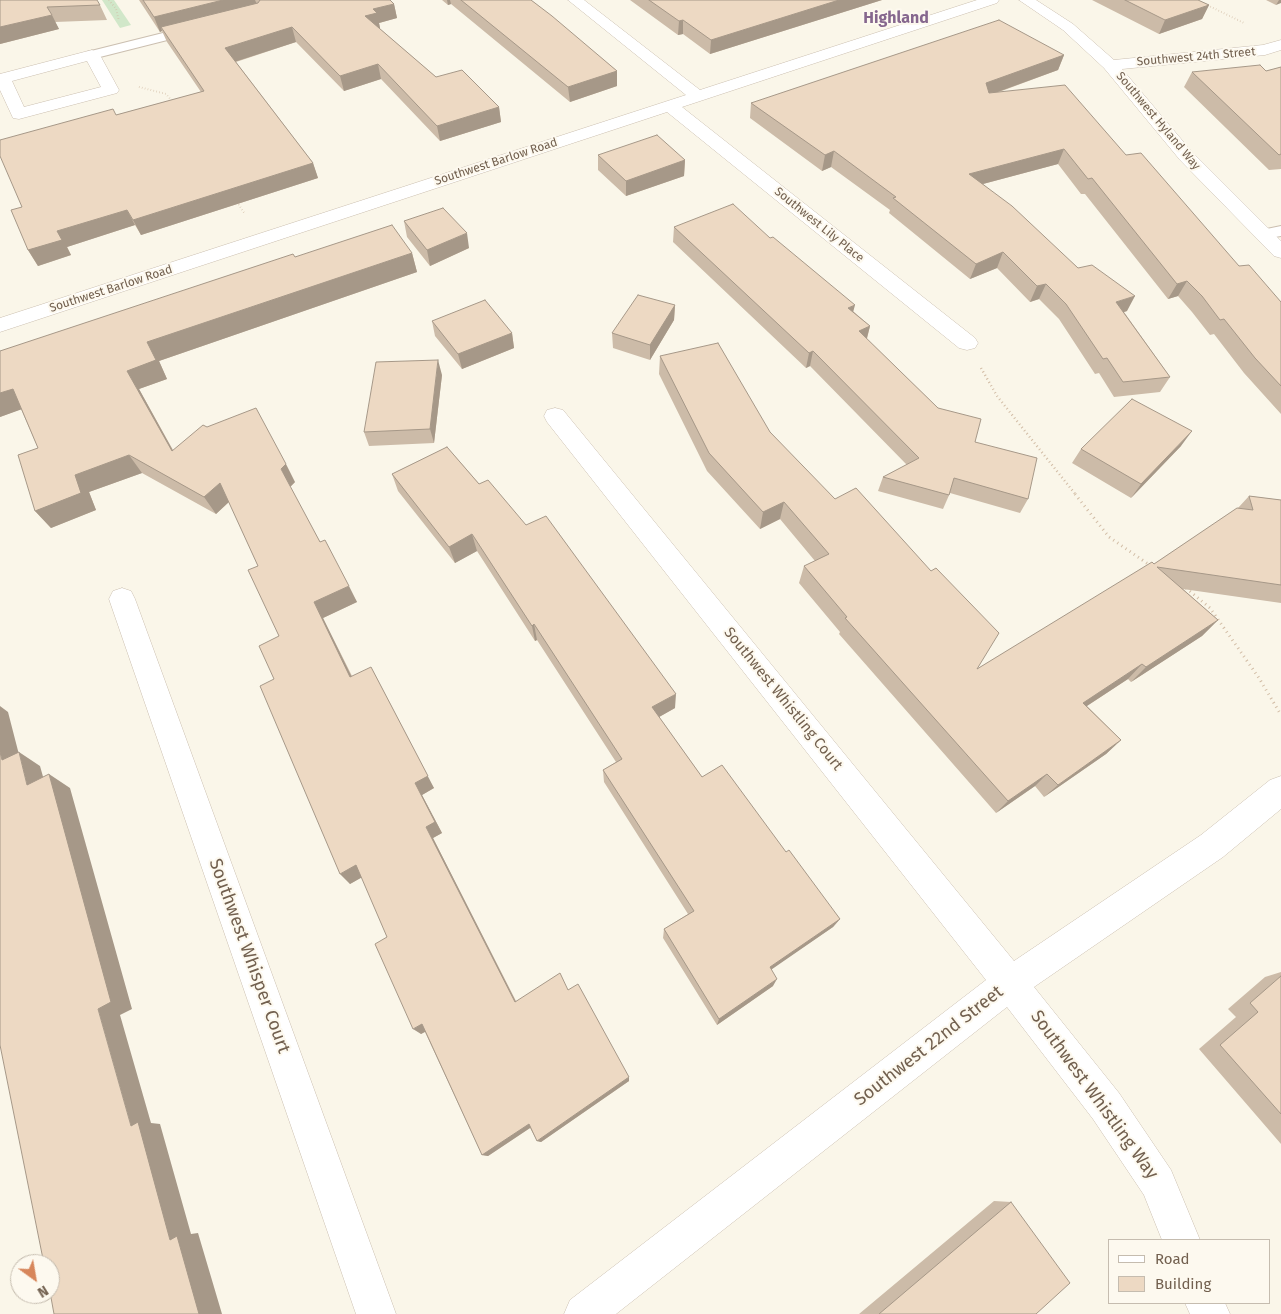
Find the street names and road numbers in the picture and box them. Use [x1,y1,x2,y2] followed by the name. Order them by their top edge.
[1136,45,1256,69] street label: Southwest 24th Street
[1113,69,1203,173] street label: Southwest Hyland Way
[433,135,559,189] street label: Southwest Barlow Road
[771,185,867,265] street label: Southwest Lily Place
[48,262,174,316] street label: Southwest Barlow Road
[720,624,846,774] street label: Southwest Whistling Court
[204,856,294,1056] street label: Southwest Whisper Court
[850,981,1008,1111] street label: Southwest 22nd Street
[1026,1006,1162,1184] street label: Southwest Whistling Way

